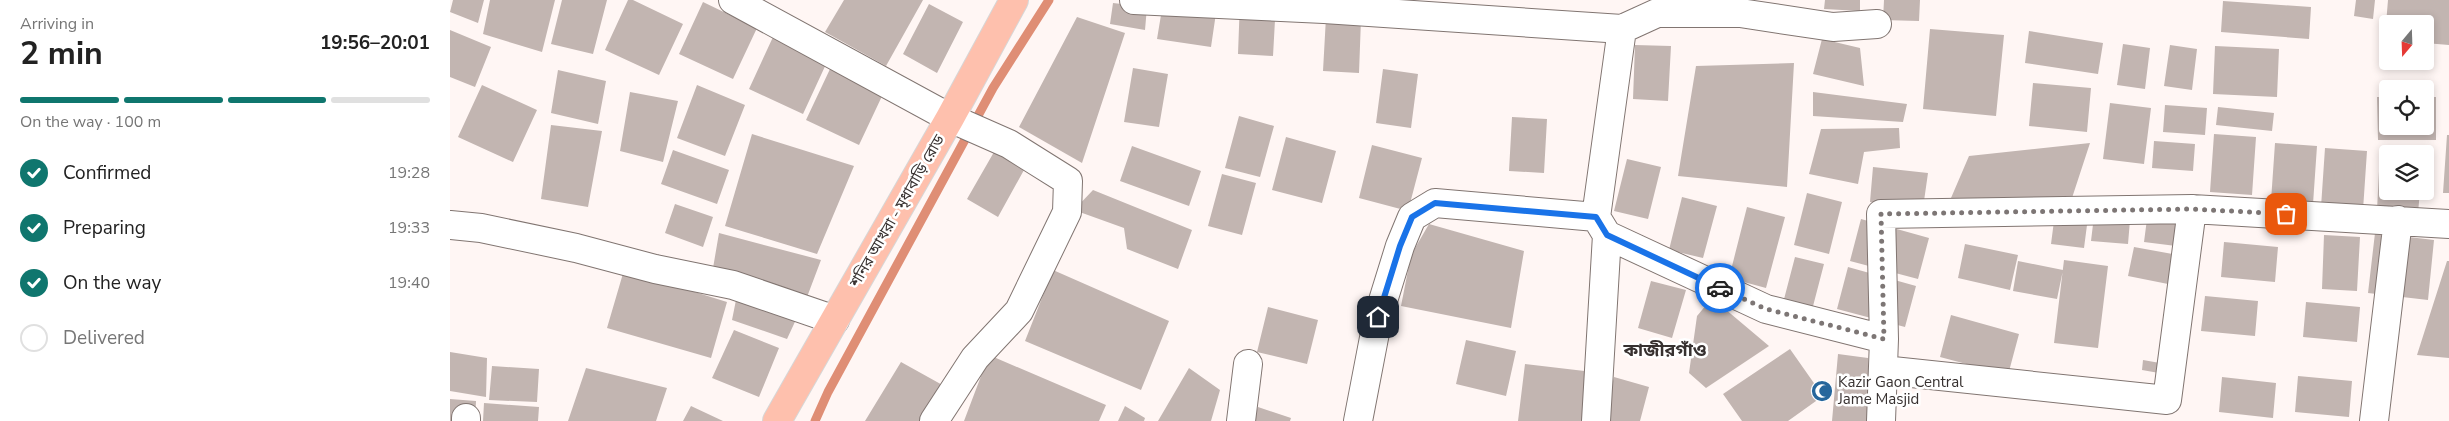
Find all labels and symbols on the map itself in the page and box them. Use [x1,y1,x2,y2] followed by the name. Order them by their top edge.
[2379,15,2434,70] north arrow
[845,131,949,292] street label: শনির আখরা - মৃধাবাড়ি রোড
[2265,193,2307,235] pin
[1695,263,1745,313] courier
[1357,296,1399,338] pin
[1622,338,1707,362] district label: কাজীরগাঁও
[1837,372,1964,409] place label: Kazir Gaon Central Jame Masjid
[1810,379,1834,403] mosque icon: Kazir Gaon Central Jame Masjid

